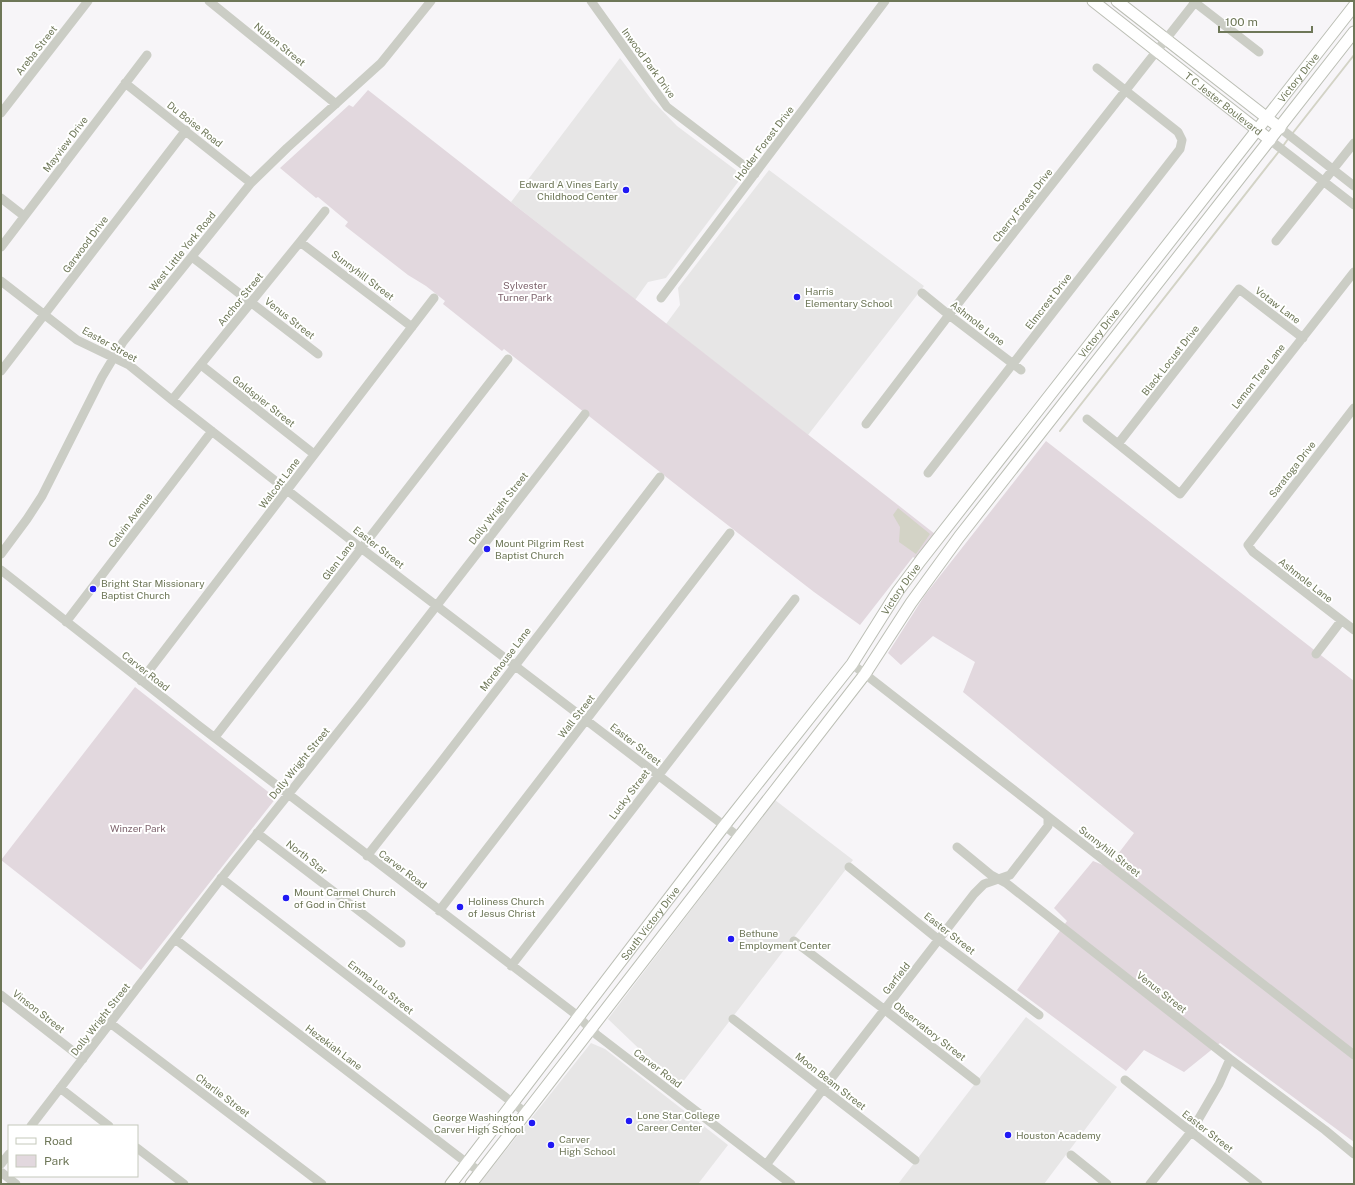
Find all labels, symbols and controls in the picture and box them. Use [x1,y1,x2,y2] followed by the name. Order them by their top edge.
[1219,8,1312,34] scale bar
[1225,15,1258,29] text: 100 m
[252,20,308,68] street label: Nuben Street
[13,23,59,77] street label: Areba Street
[620,26,679,101] street label: Inwood Park Drive
[1275,50,1321,105] street label: Victory Drive
[1183,70,1265,138] street label: T C Jester Boulevard
[165,99,225,149] street label: Du Boise Road
[732,103,796,183] street label: Holder Forest Drive
[40,113,90,174] street label: Mayview Drive
[990,166,1055,244] street label: Cherry Forest Drive
[519,178,619,202] place label: Edward A Vines Early Childhood Center
[621,185,631,195] marker: Edward A Vines Early Childhood Center
[146,209,218,293] street label: West Little York Road
[60,213,111,275] street label: Garwood Drive
[329,248,397,302] street label: Sunnyhill Street
[215,270,265,328] street label: Anchor Street
[1022,270,1074,331] street label: Elmcrest Drive
[498,279,553,303] park label: Sylvester Turner Park
[1253,284,1303,326] street label: Votaw Lane
[805,285,893,309] place label: Harris Elementary School
[792,292,802,302] marker: Harris Elementary School
[263,295,317,341] street label: Venus Street
[949,298,1008,348] street label: Ashmole Lane
[1076,305,1122,360] street label: Victory Drive
[1139,322,1201,398] street label: Black Locust Drive
[80,324,140,364] street label: Easter Street
[1229,341,1287,411] street label: Lemon Tree Lane
[230,373,298,429] street label: Goldspier Street
[1266,438,1318,500] street label: Saratoga Drive
[256,455,302,511] street label: Walcott Lane
[466,469,530,547] street label: Dolly Wright Street
[106,490,155,550] street label: Calvin Avenue
[351,523,407,571] street label: Easter Street
[495,537,584,561] place label: Mount Pilgrim Rest Baptist Church
[319,538,357,582] street label: Glen Lane
[482,544,492,554] marker: Mount Pilgrim Rest Baptist Church
[1277,555,1336,605] street label: Ashmole Lane
[879,561,923,617] street label: Victory Drive
[101,577,205,601] place label: Bright Star Missionary Baptist Church
[88,584,98,594] marker: Bright Star Missionary Baptist Church
[477,624,533,693] street label: Morehouse Lane
[120,649,172,693] street label: Carver Road
[555,692,597,740] street label: Wall Street
[608,720,664,768] street label: Easter Street
[266,725,332,801] street label: Dolly Wright Street
[606,766,652,821] street label: Lucky Street
[110,822,166,834] park label: Winzer Park
[1077,823,1143,879] street label: Sunnyhill Street
[284,837,330,877] street label: North Star
[377,847,429,891] street label: Carver Road
[618,884,682,962] street label: South Victory Drive
[294,886,396,910] place label: Mount Carmel Church of God in Christ
[281,893,291,903] marker: Mount Carmel Church of God in Christ
[468,895,544,919] place label: Holiness Church of Jesus Christ
[455,902,465,912] marker: Holiness Church of Jesus Christ
[922,909,978,957] street label: Easter Street
[739,927,831,951] place label: Bethune Employment Center
[726,934,736,944] marker: Bethune Employment Center
[346,958,416,1016] street label: Emma Lou Street
[880,960,912,996] street label: Garfield
[1135,969,1189,1015] street label: Venus Street
[68,980,132,1058] street label: Dolly Wright Street
[10,987,68,1035] street label: Vinson Street
[891,999,969,1063] street label: Observatory Street
[303,1022,365,1072] street label: Hezekiah Lane
[632,1046,684,1090] street label: Carver Road
[793,1050,869,1112] street label: Moon Beam Street
[194,1071,253,1119] street label: Charlie Street
[1180,1107,1236,1155] street label: Easter Street
[637,1109,720,1133] place label: Lone Star College Career Center
[433,1111,524,1135] place label: George Washington Carver High School
[624,1116,634,1126] marker: Lone Star College Career Center
[527,1118,537,1128] marker: George Washington Carver High School
[8,1125,138,1177] legend
[1016,1129,1102,1141] place label: Houston Academy
[1003,1130,1013,1140] marker: Houston Academy
[559,1133,616,1157] place label: Carver High School
[44,1134,72,1148] text: Road
[546,1140,556,1150] marker: Carver High School
[44,1154,70,1168] text: Park

